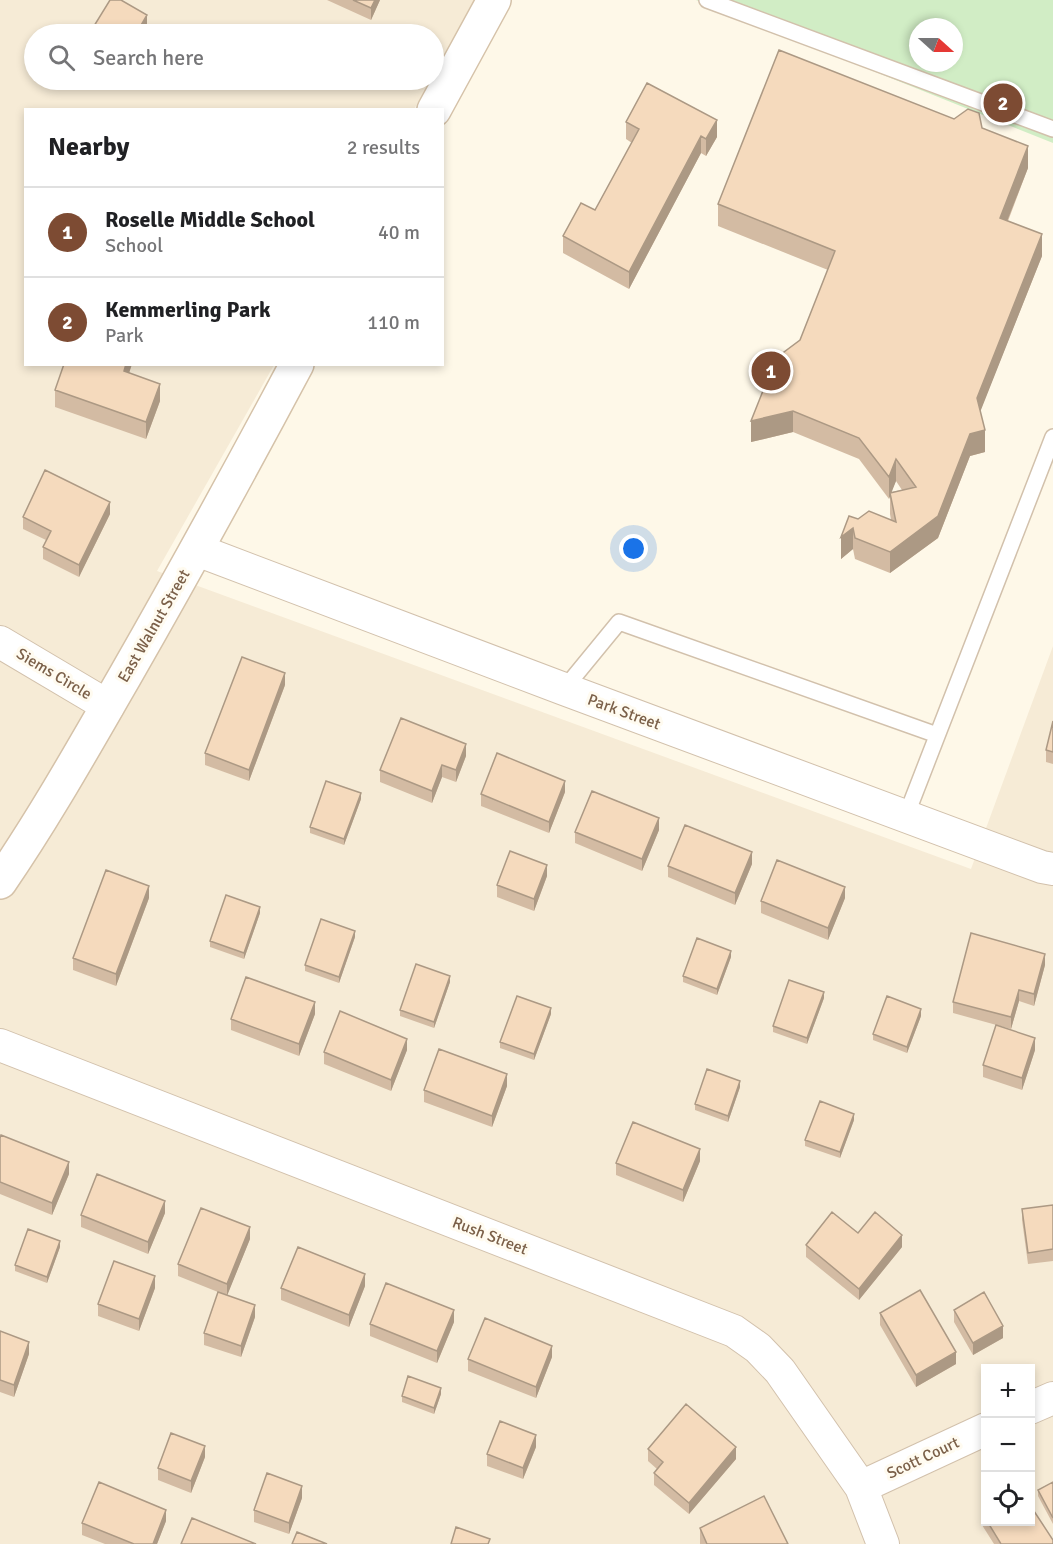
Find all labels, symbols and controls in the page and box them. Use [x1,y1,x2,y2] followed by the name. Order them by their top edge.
[909,18,963,72] north arrow
[24,24,444,90] search box
[45,41,78,74] icon: search
[93,44,204,71] text: Search here
[984,80,1022,126] pin: 2
[48,131,129,163] text: Nearby
[347,135,420,160] text: 2 results
[105,206,315,233] text: Roselle Middle School
[62,220,73,245] text: 1
[378,220,420,245] text: 40 m
[105,233,163,258] text: School
[105,296,270,323] text: Kemmerling Park
[62,310,73,335] text: 2
[367,310,420,335] text: 110 m
[105,323,143,348] text: Park
[752,348,790,394] pin: 1
[619,534,648,563] your location
[114,566,195,686] street label: East Walnut Street
[13,644,95,704] street label: Siems Circle
[585,690,663,735] street label: Park Street
[450,1213,531,1260] street label: Rush Street
[981,1364,1035,1526] map controls
[981,1364,1035,1418] button: +
[981,1418,1035,1472] button: −
[884,1432,963,1483] street label: Scott Court
[981,1472,1035,1526] button: locate

